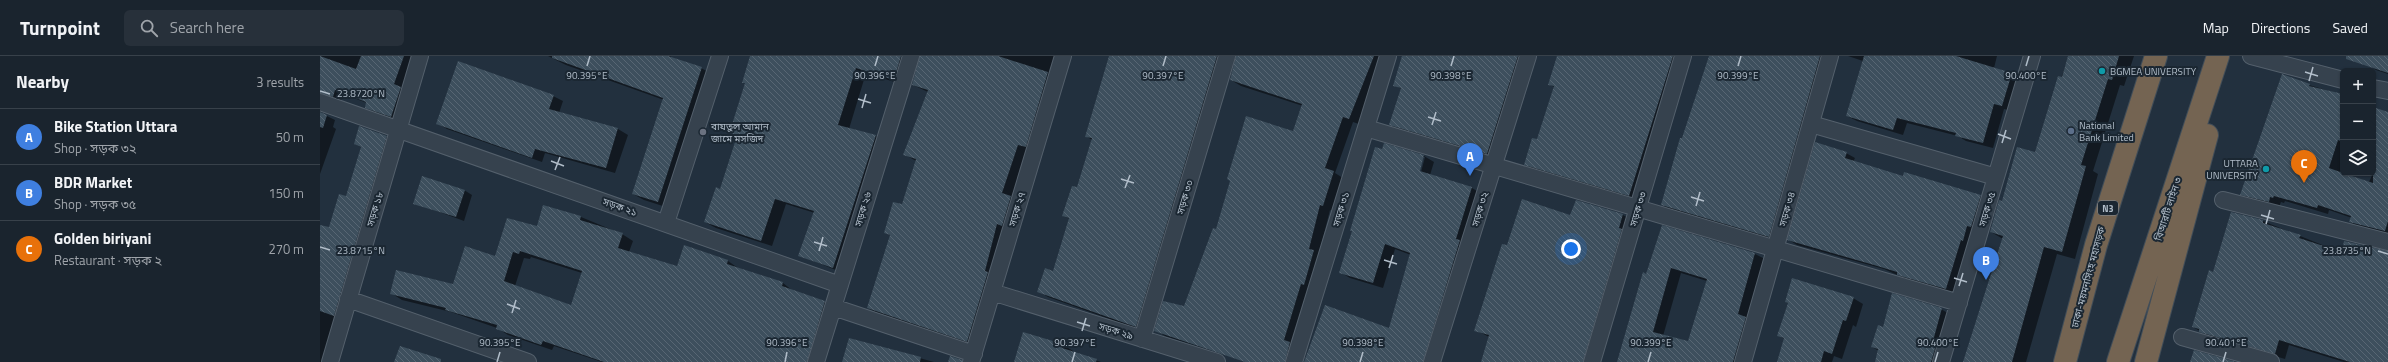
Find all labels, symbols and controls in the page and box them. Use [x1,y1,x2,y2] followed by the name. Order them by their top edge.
[124,10,404,46] search box
[20,13,100,42] text: Turnpoint
[170,16,244,39] text: Search here
[138,17,160,39] icon: search
[2203,17,2229,38] text: Map
[2251,17,2310,38] text: Directions
[2332,17,2368,38] text: Saved
[2110,64,2197,79] place label: BGMEA UNIVERSITY
[2097,66,2107,76] marker: BGMEA UNIVERSITY
[566,68,608,83] text: 90.395°E
[854,68,896,83] text: 90.396°E
[1142,68,1184,83] text: 90.397°E
[1430,68,1472,83] text: 90.398°E
[1717,68,1759,83] text: 90.399°E
[2005,68,2047,83] text: 90.400°E
[2340,68,2376,176] map controls
[2340,68,2376,104] button: +
[16,69,69,95] text: Nearby
[256,72,304,92] text: 3 results
[337,86,385,101] text: 23.8720°N
[2340,104,2376,140] button: −
[54,115,177,138] text: Bike Station Uttara
[2079,118,2134,145] place label: National Bank Limited
[710,119,770,146] place label: বায়তুল আমান জামে মসজিদ
[2066,126,2076,136] marker: National Bank Limited
[25,127,33,147] text: A
[276,127,304,147] text: 50 m
[698,127,708,137] marker: বায়তুল আমান জামে মসজিদ
[54,138,136,158] text: Shop · সড়ক ৩২
[2340,140,2376,176] button: layers
[1457,143,1483,176] pin: A
[2291,150,2317,183] pin: C
[2206,156,2259,183] place label: UTTARA UNIVERSITY
[2261,164,2271,174] marker: UTTARA UNIVERSITY
[54,171,132,194] text: BDR Market
[2150,175,2185,244] street label: বিআরটি লাইন ৩
[1172,178,1197,217] street label: সড়ক ৩০
[25,183,33,203] text: B
[268,183,304,203] text: 150 m
[362,190,387,229] street label: সড়ক ১৮
[850,190,875,229] street label: সড়ক ২৬
[1004,190,1029,229] street label: সড়ক ২৭
[1328,190,1353,229] street label: সড়ক ৩১
[1467,190,1492,229] street label: সড়ক ৩২
[1625,190,1650,229] street label: সড়ক ৩৩
[1775,190,1799,229] street label: সড়ক ৩৪
[1974,190,1999,229] street label: সড়ক ৩৫
[54,194,136,214] text: Shop · সড়ক ৩৫
[600,194,639,220] street label: সড়ক ২১
[2098,201,2118,215] road number: N3
[2067,224,2109,330] street label: ঢাকা-ময়মনসিংহ মহাসড়ক
[54,227,151,250] text: Golden biriyani
[25,239,33,259] text: C
[268,239,304,259] text: 270 m
[1561,239,1581,259] your location
[337,243,385,258] text: 23.8715°N
[2323,243,2371,258] text: 23.8735°N
[1973,247,1999,280] pin: B
[54,250,162,270] text: Restaurant · সড়ক ২
[1096,318,1135,343] street label: সড়ক ২৯
[479,335,521,350] text: 90.395°E
[766,335,808,350] text: 90.396°E
[1054,335,1096,350] text: 90.397°E
[1342,335,1384,350] text: 90.398°E
[1630,335,1672,350] text: 90.399°E
[1917,335,1959,350] text: 90.400°E
[2205,335,2247,350] text: 90.401°E

